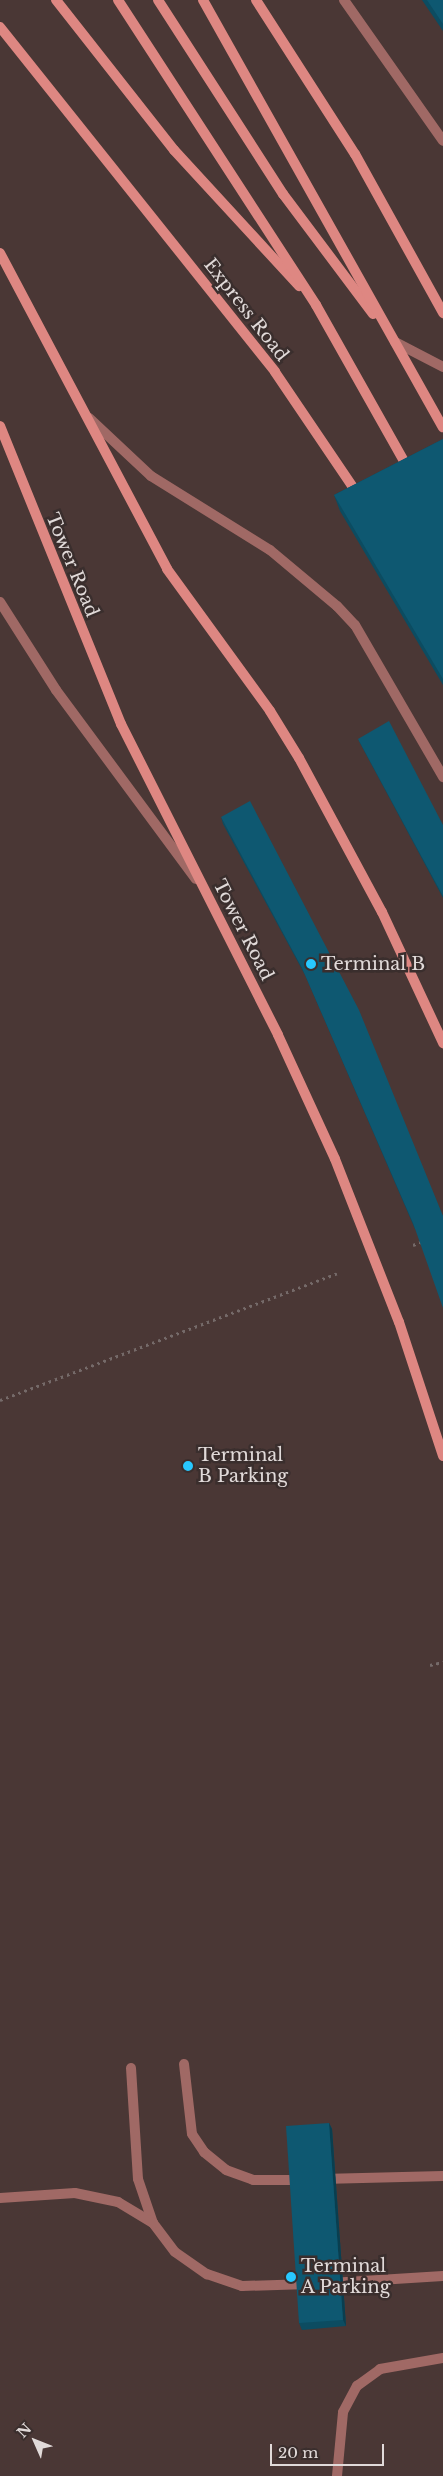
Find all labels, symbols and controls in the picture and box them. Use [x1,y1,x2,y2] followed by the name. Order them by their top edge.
[199,254,293,366] street label: Express Road
[41,510,103,620] street label: Tower Road
[208,876,278,984] street label: Tower Road
[321,953,425,975] place label: Terminal B
[305,958,317,970] marker: Terminal B
[198,1445,288,1488] place label: Terminal B Parking
[182,1460,194,1472] marker: Terminal B Parking
[301,2256,391,2298] place label: Terminal A Parking
[285,2271,297,2283] marker: Terminal A Parking
[10,2416,60,2466] north arrow
[13,2420,35,2442] text: N
[273,2434,387,2466] scale bar
[278,2443,318,2462] text: 20 m

